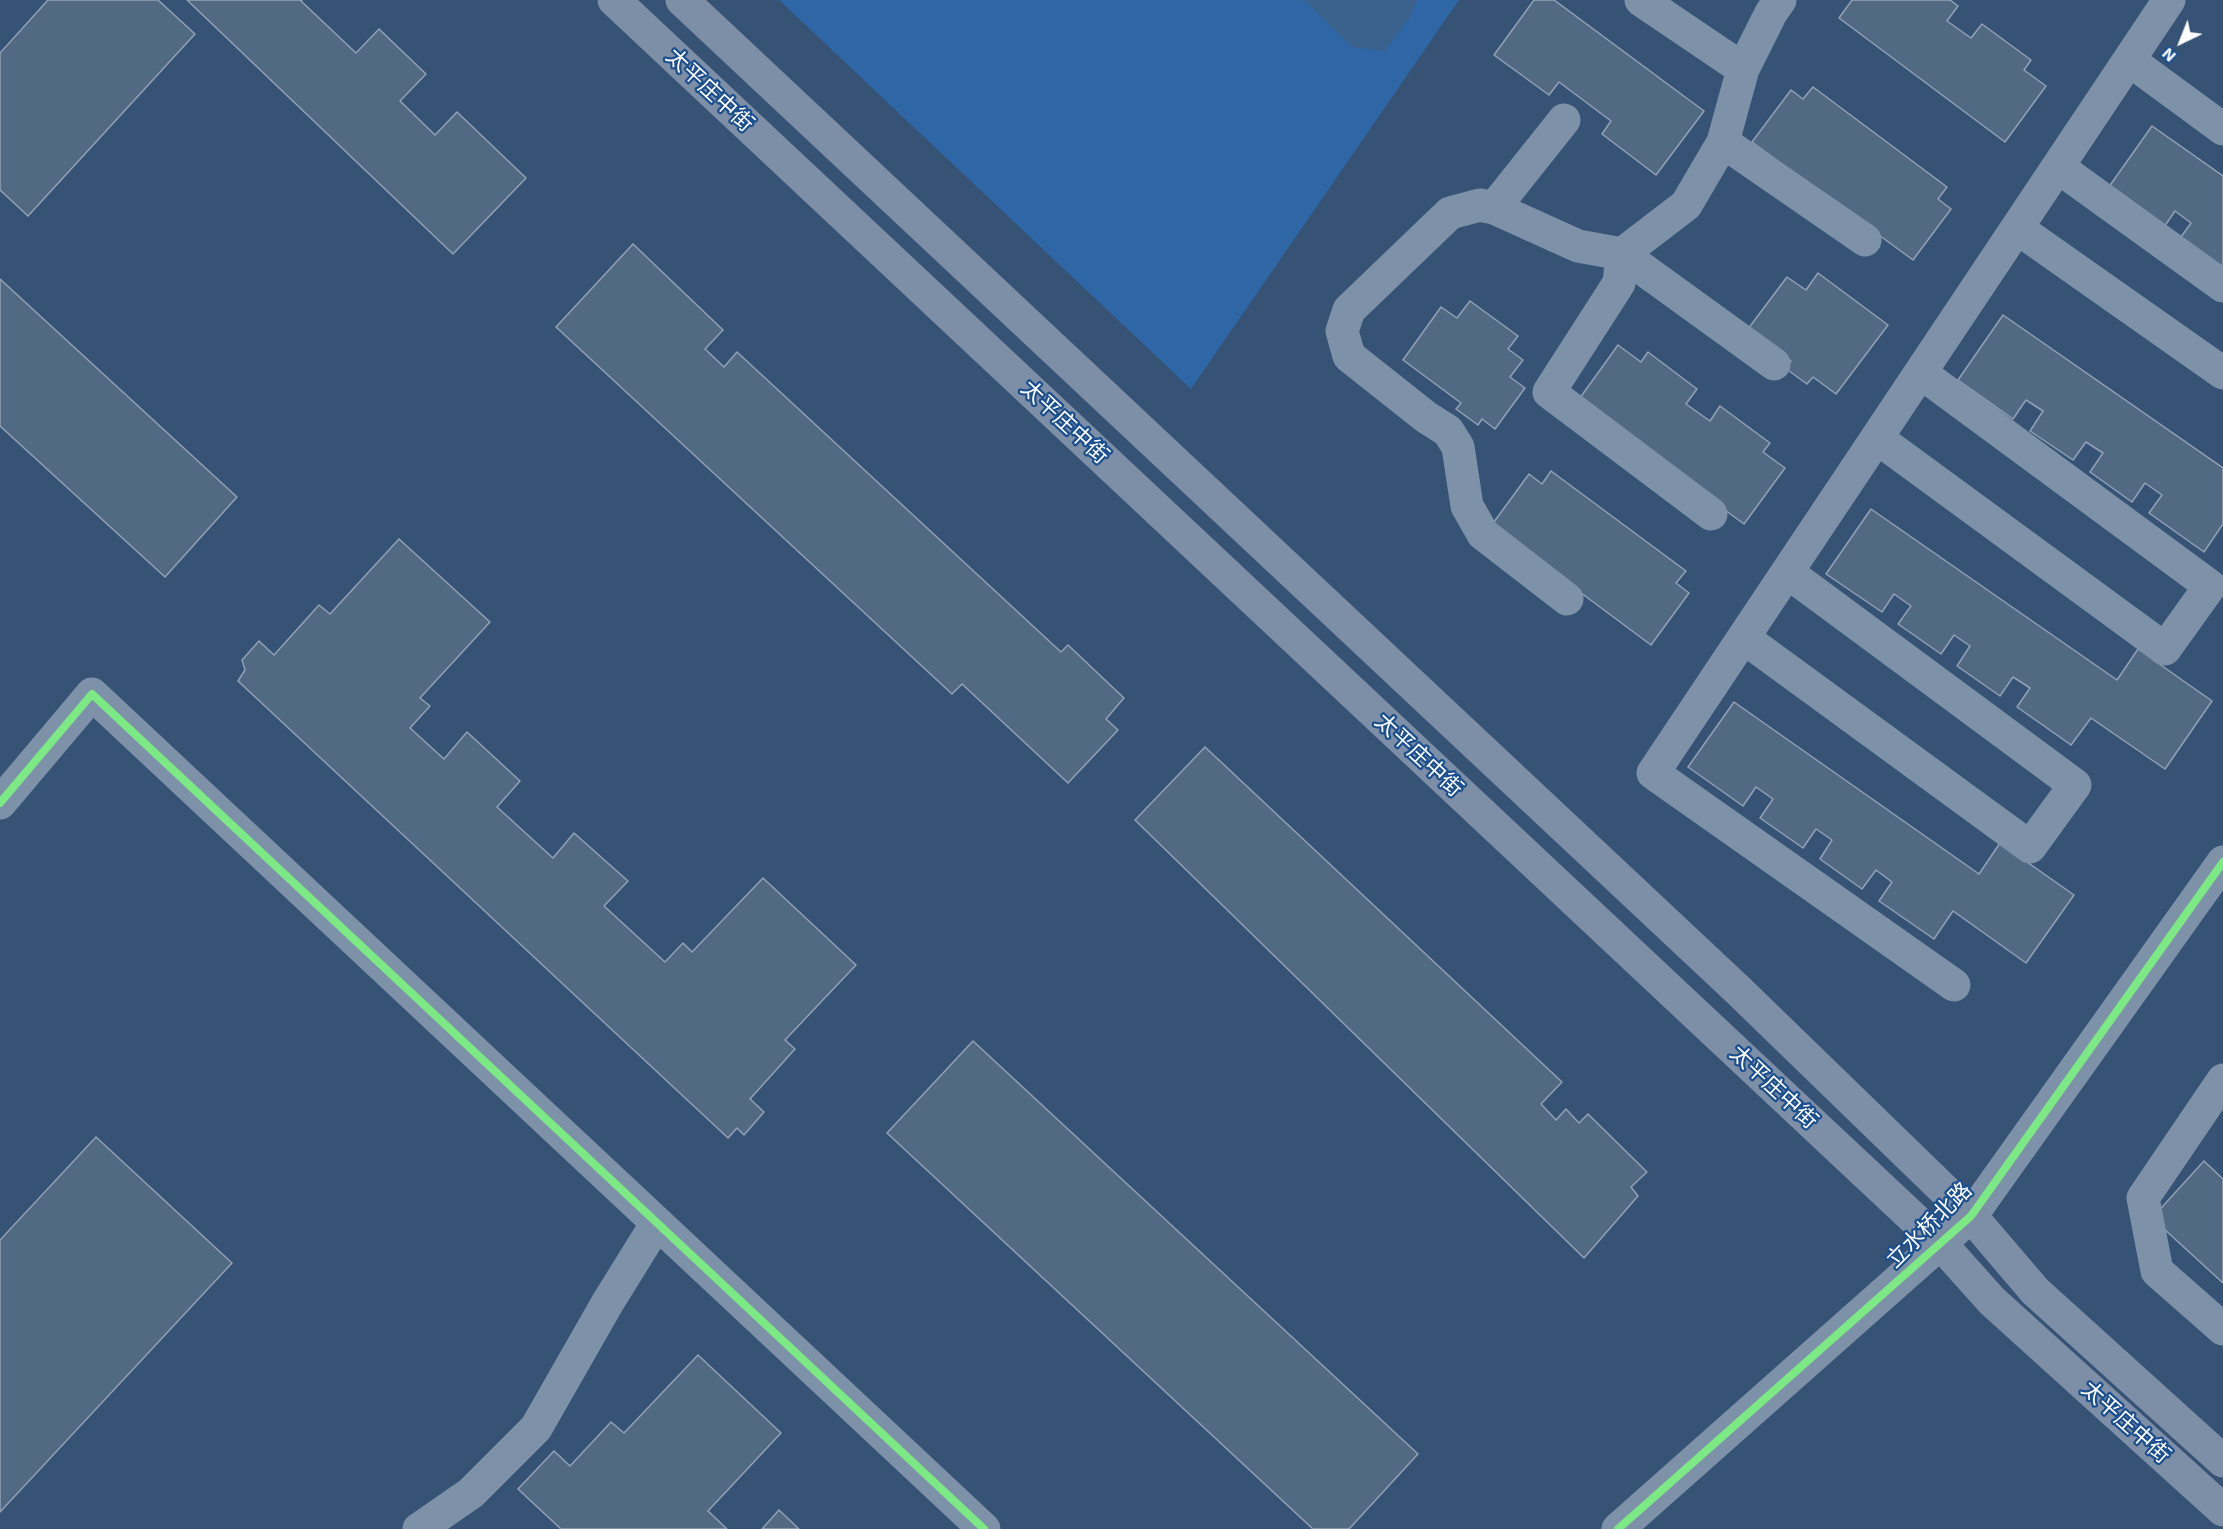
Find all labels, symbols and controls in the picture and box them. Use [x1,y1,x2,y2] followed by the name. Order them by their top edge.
[2151,12,2211,72] north arrow
[661,43,759,137] street label: 太平庄中街
[2158,45,2179,66] text: N
[1016,375,1114,469] street label: 太平庄中街
[1370,708,1468,802] street label: 太平庄中街
[1725,1040,1823,1134] street label: 太平庄中街
[1881,1177,1977,1273] street label: 立水桥北路
[2076,1375,2176,1469] street label: 太平庄中街

